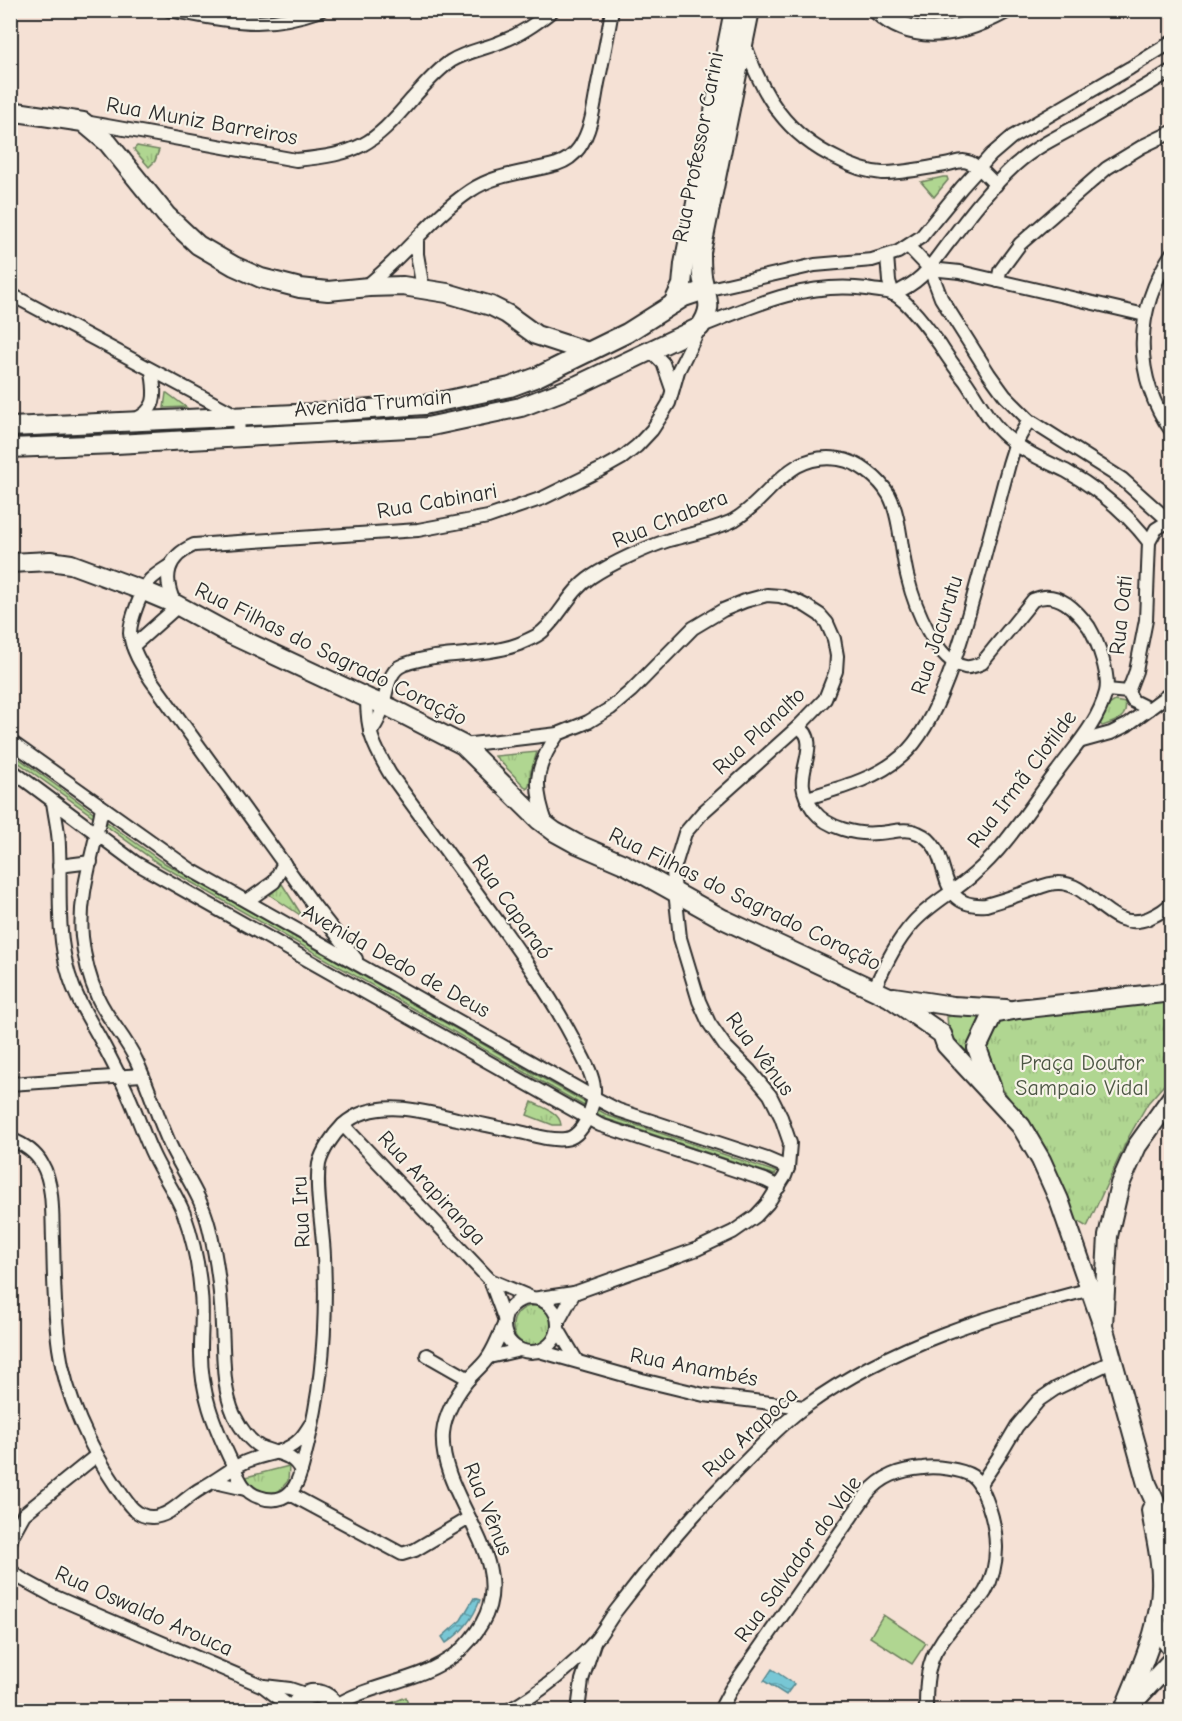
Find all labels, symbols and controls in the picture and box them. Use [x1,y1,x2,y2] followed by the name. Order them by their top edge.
[667,49,729,245] street label: Rua Professor Carini
[104,91,300,151] street label: Rua Muniz Barreiros
[293,383,453,423] street label: Avenida Trumain
[375,478,499,524] street label: Rua Cabinari
[608,484,732,554] street label: Rua Chabera
[906,572,968,698] street label: Rua Jacurutu
[1104,574,1138,656] street label: Rua Oati
[191,577,471,731] street label: Rua Filhas do Sagrado Coração
[707,682,811,780] street label: Rua Planalto
[962,705,1082,853] street label: Rua Irmã Clotilde
[605,822,885,976] street label: Rua Filhas do Sagrado Coração
[466,849,558,965] street label: Rua Caparaó
[297,899,495,1023] street label: Avenida Dedo de Deus
[720,1007,800,1101] street label: Rua Vênus
[1015,1050,1149,1101] park label: Praça Doutor Sampaio Vidal
[372,1125,492,1251] street label: Rua Arapiranga
[286,1176,316,1248] street label: Rua Iru
[628,1342,760,1392] street label: Rua Anambés
[697,1381,803,1483] street label: Rua Arapoca
[458,1459,518,1559] street label: Rua Vênus
[729,1471,867,1647] street label: Rua Salvador do Vale
[51,1560,237,1662] street label: Rua Oswaldo Arouca

